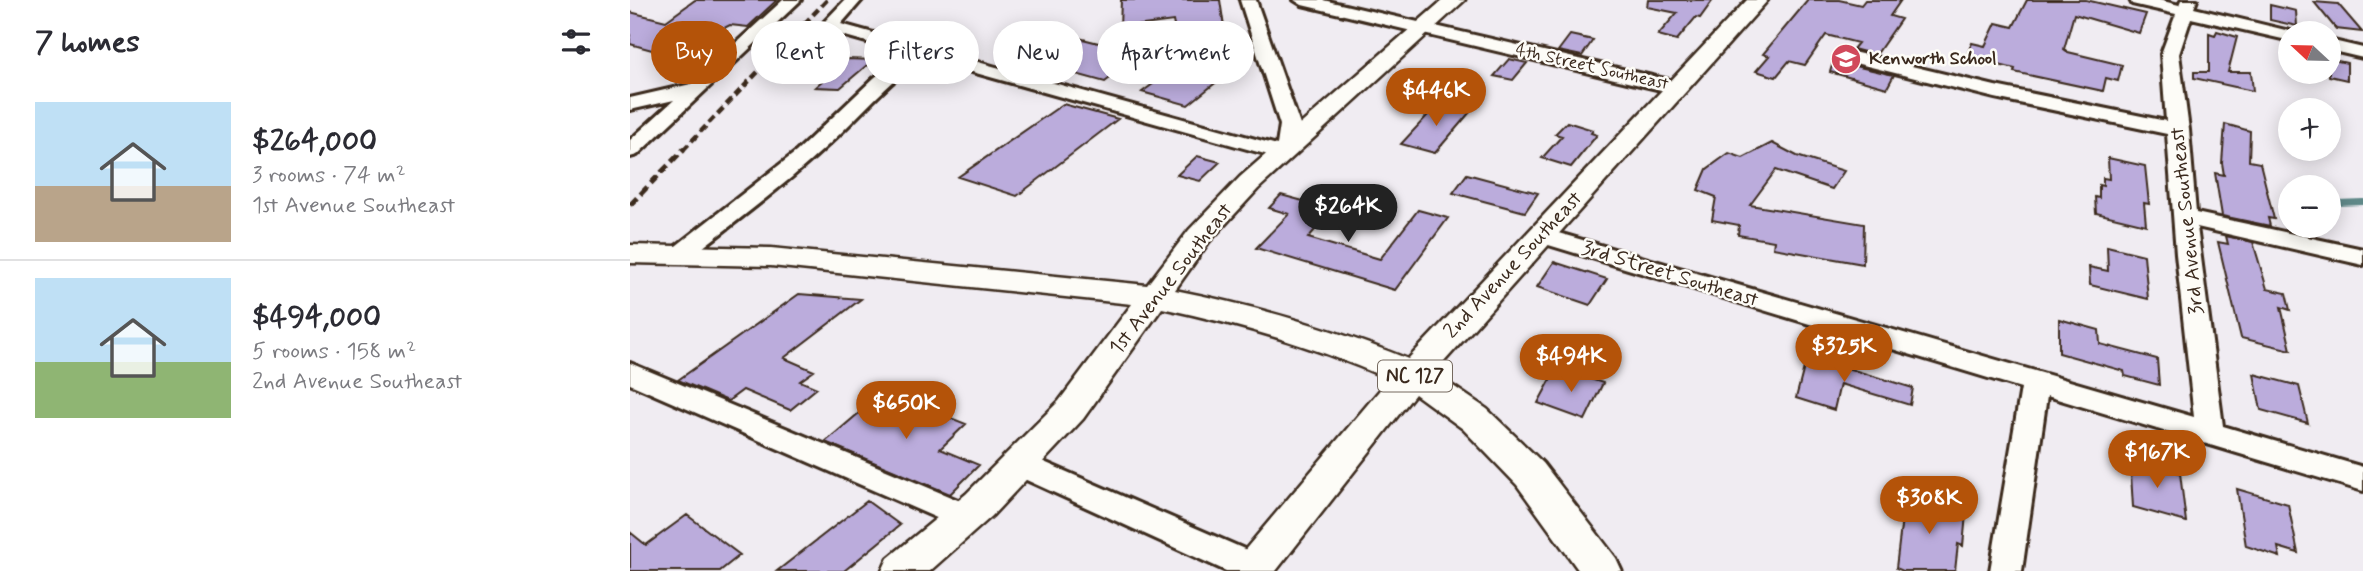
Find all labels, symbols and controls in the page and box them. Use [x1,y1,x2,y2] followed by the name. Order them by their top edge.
[651,21,737,84] chip: Buy
[751,21,850,84] chip: Rent
[864,21,979,84] chip: Filters
[993,21,1083,84] chip: New
[1097,21,1254,84] chip: Apartment
[2278,21,2342,84] north arrow
[2278,21,2341,238] map controls
[35,23,140,62] text: 7 homes
[557,23,595,61] icon: filters
[1513,38,1671,96] street label: 4th Street Southeast
[1829,42,1863,76] school or university icon: Kenworth School
[1869,47,1997,71] place label: Kenworth School
[1387,68,1485,128] pin: $446K
[1402,76,1470,106] text: $446K
[2278,98,2341,161] button: +
[252,122,377,161] text: $264,000
[2163,125,2211,316] street label: 3rd Avenue Southeast
[91,130,175,214] icon: home
[252,161,406,191] text: 3 rooms · 74 m²
[2278,175,2341,238] button: −
[1299,184,1397,244] pin: $264K
[1437,185,1589,345] street label: 2nd Avenue Southeast
[252,191,455,221] text: 1st Avenue Southeast
[1314,192,1382,222] text: $264K
[1103,197,1239,361] street label: 1st Avenue Southeast
[1578,234,1762,314] street label: 3rd Street Southeast
[252,298,381,337] text: $494,000
[91,306,175,390] icon: home
[1795,324,1893,384] pin: $325K
[1811,332,1877,362] text: $325K
[1522,334,1620,394] pin: $494K
[252,337,416,367] text: 5 rooms · 158 m²
[1536,342,1606,372] text: $494K
[1378,360,1452,392] road number: NC 127
[252,367,462,397] text: 2nd Avenue Southeast
[857,382,955,441] pin: $650K
[872,389,940,419] text: $650K
[2108,430,2206,490] pin: $167K
[2124,438,2190,468] text: $167K
[1880,476,1978,536] pin: $308K
[1896,484,1962,514] text: $308K

